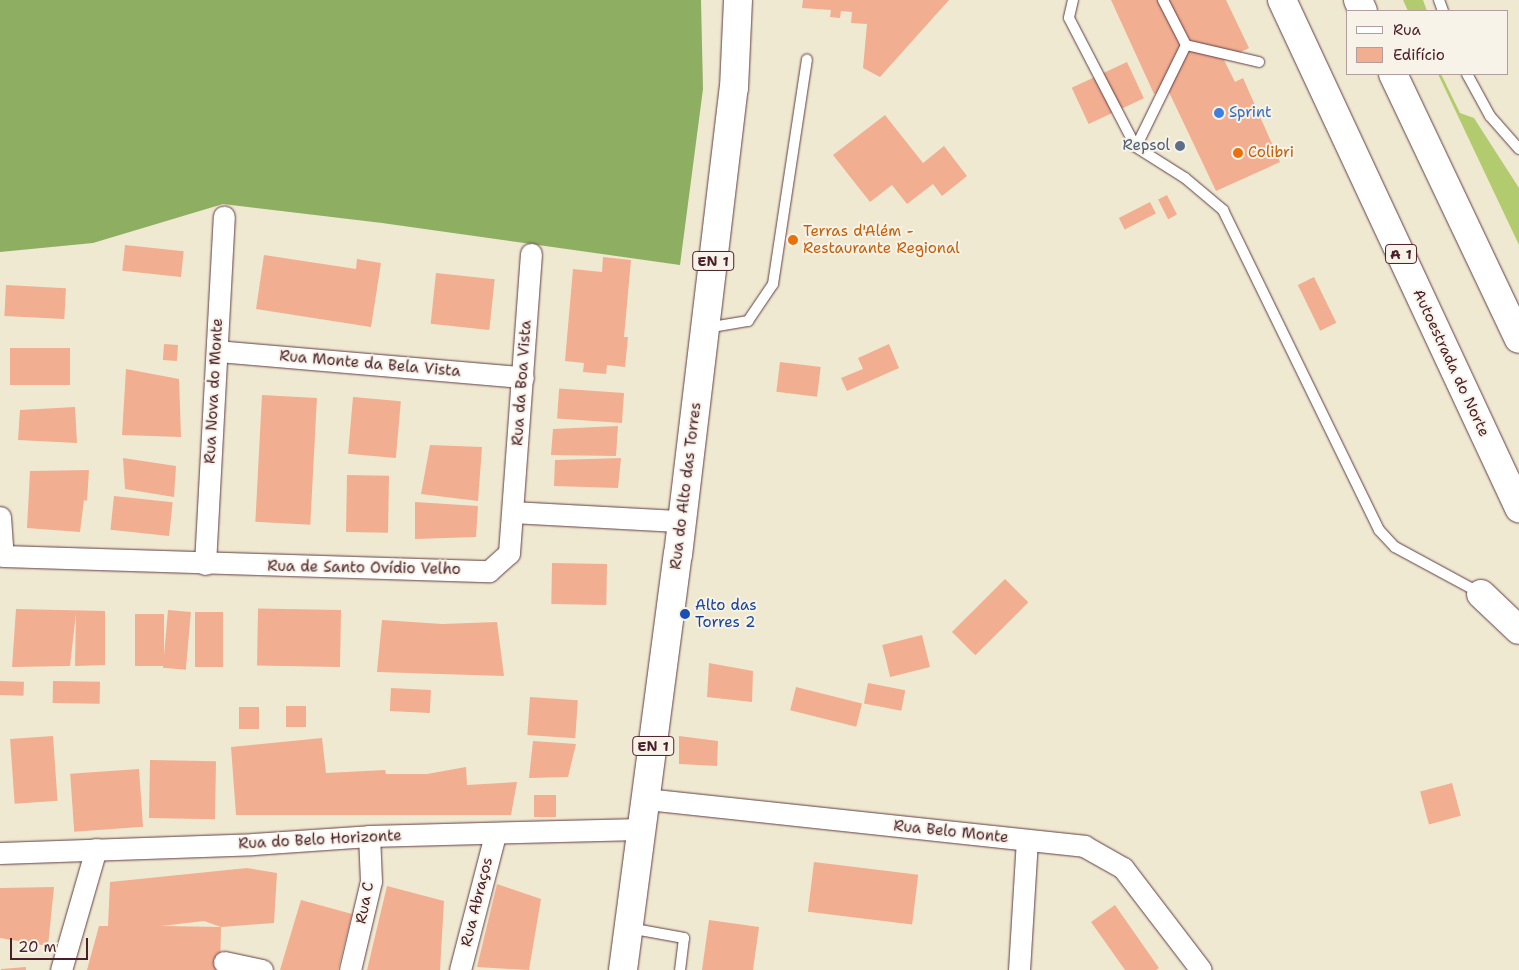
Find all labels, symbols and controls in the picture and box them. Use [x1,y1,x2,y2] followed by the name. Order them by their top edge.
[1346,10,1509,75] legend
[1393,20,1421,40] text: Rua
[1393,45,1445,65] text: Edifício
[1229,104,1272,122] place label: Sprint
[1213,107,1225,119] marker: Sprint
[1123,137,1170,155] place label: Repsol
[1174,140,1186,152] marker: Repsol
[1248,144,1294,162] place label: Colibri
[1232,147,1244,159] marker: Colibri
[803,222,960,257] place label: Terras d'Além - Restaurante Regional
[787,234,799,246] marker: Terras d'Além - Restaurante Regional
[1385,242,1417,266] road number: A 1
[692,250,734,272] road number: EN 1
[1409,286,1493,440] street label: Autoestrada do Norte
[201,318,227,464] street label: Rua Nova do Monte
[509,320,535,446] street label: Rua da Boa Vista
[279,347,461,381] street label: Rua Monte da Bela Vista
[667,401,705,571] street label: Rua do Alto das Torres
[267,557,461,579] street label: Rua de Santo Ovídio Velho
[695,596,757,631] place label: Alto das Torres 2
[679,608,691,620] marker: Alto das Torres 2
[632,734,674,758] road number: EN 1
[893,817,1009,847] street label: Rua Belo Monte
[238,827,402,853] street label: Rua do Belo Horizonte
[457,855,497,949] street label: Rua Abraços
[352,881,378,925] street label: Rua C
[12,928,90,960] scale bar
[18,937,57,957] text: 20 m

